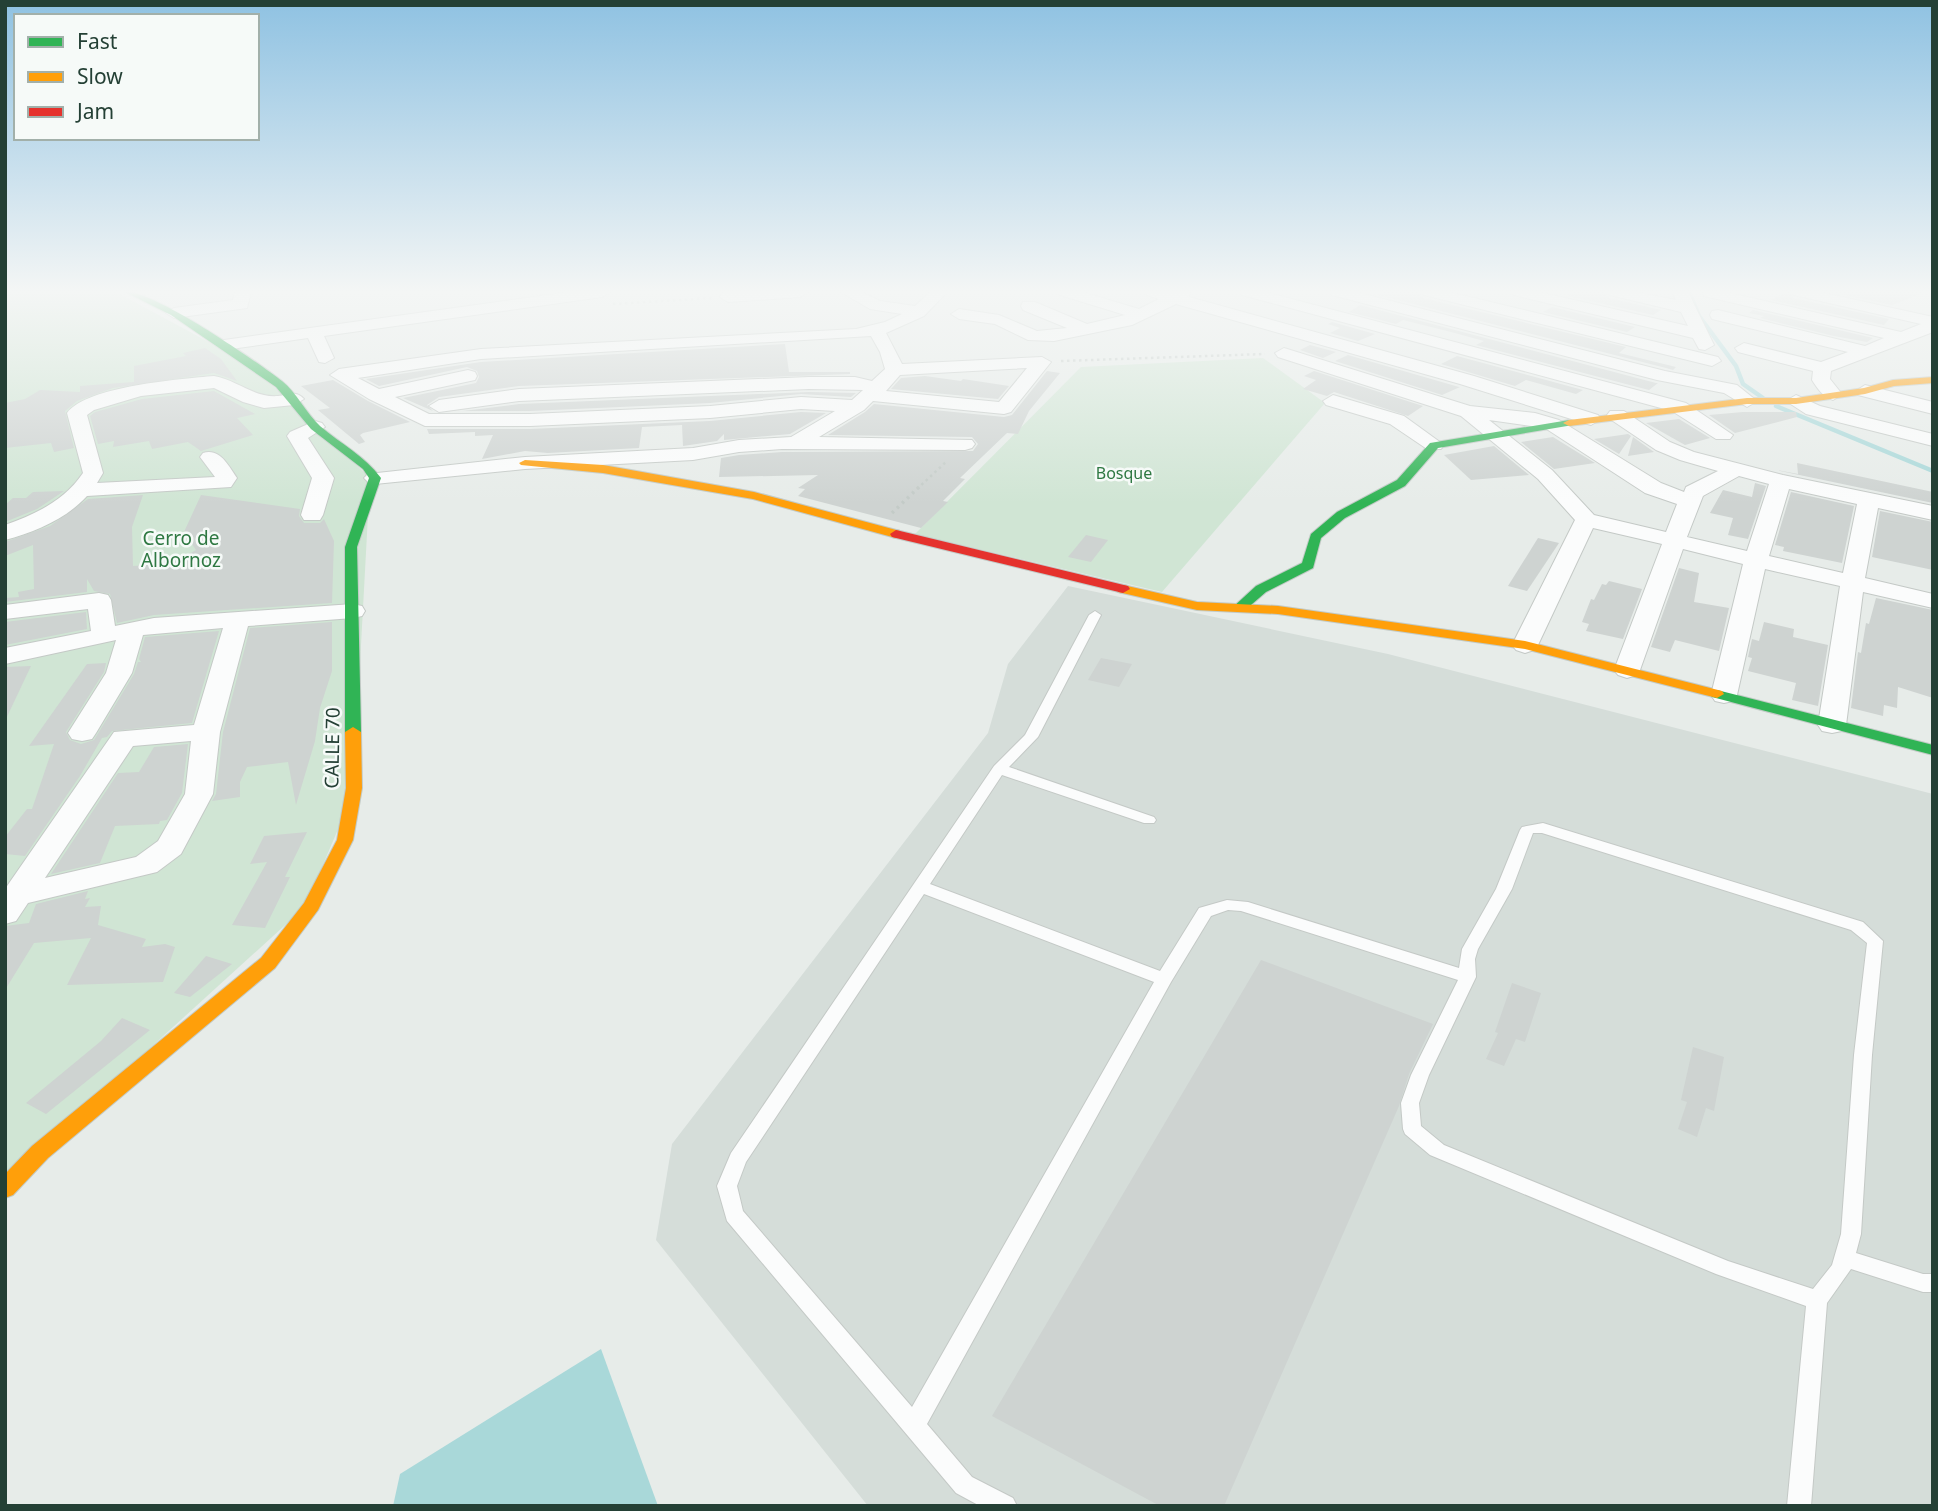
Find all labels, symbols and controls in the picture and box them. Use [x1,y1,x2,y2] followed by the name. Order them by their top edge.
[14,14,259,140] legend
[77,27,118,55] text: Fast
[77,62,123,90] text: Slow
[75,97,114,125] text: Jam
[1096,462,1152,484] park label: Bosque
[141,525,221,573] park label: Cerro de Albornoz
[318,707,346,789] street label: CALLE 70

